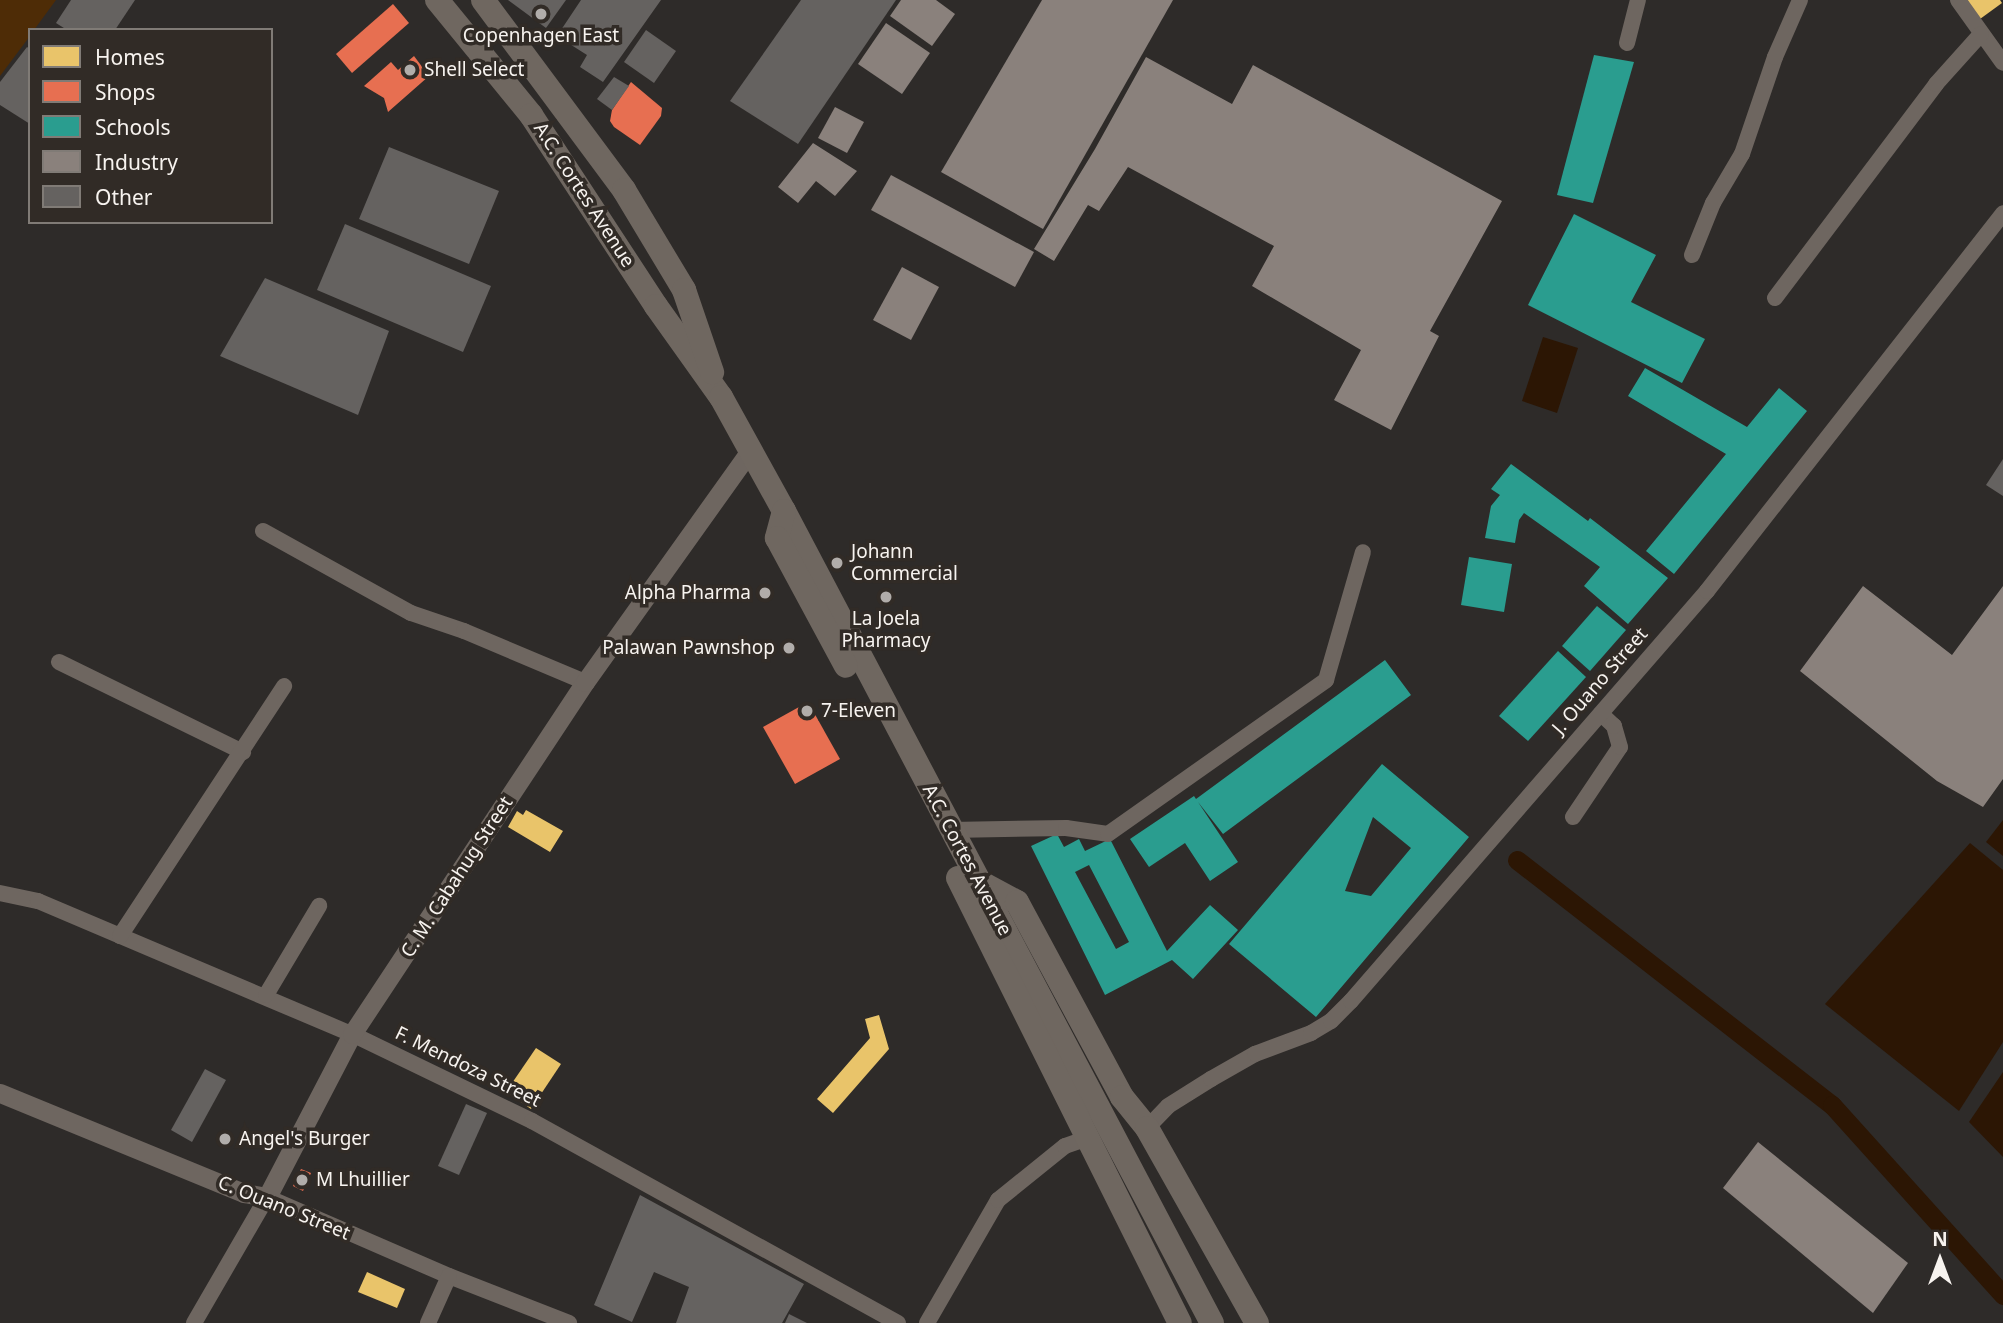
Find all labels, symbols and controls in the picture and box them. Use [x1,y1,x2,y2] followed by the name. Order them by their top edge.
[533,6,549,22] marker: Copenhagen East
[463,25,619,47] place label: Copenhagen East
[28,28,273,224] legend
[95,43,165,71] text: Homes
[424,59,524,81] place label: Shell Select
[402,62,418,78] marker: Shell Select
[95,78,155,106] text: Shops
[95,113,170,141] text: Schools
[529,118,639,272] street label: A.C. Cortes Avenue
[95,148,178,176] text: Industry
[95,183,152,211] text: Other
[851,541,958,585] place label: Johann Commercial
[829,555,845,571] marker: Johann Commercial
[625,582,751,604] place label: Alpha Pharma
[757,585,773,601] marker: Alpha Pharma
[878,589,894,605] marker: La Joela Pharmacy
[842,608,930,652] place label: La Joela Pharmacy
[1548,623,1652,739] street label: J. Ouano Street
[602,637,775,659] place label: Palawan Pawnshop
[781,640,797,656] marker: Palawan Pawnshop
[821,700,896,722] place label: 7-Eleven
[799,703,815,719] marker: 7-Eleven
[917,780,1017,940] street label: A.C. Cortes Avenue
[396,792,518,962] street label: C. M. Cabahug Street
[392,1022,544,1112] street label: F. Mendoza Street
[239,1128,370,1150] place label: Angel's Burger
[217,1131,233,1147] marker: Angel's Burger
[316,1169,410,1191] place label: M Lhuillier
[215,1171,353,1245] street label: C. Ouano Street
[294,1172,310,1188] marker: M Lhuillier
[1905,1225,1975,1295] north arrow
[1932,1226,1948,1252] text: N

